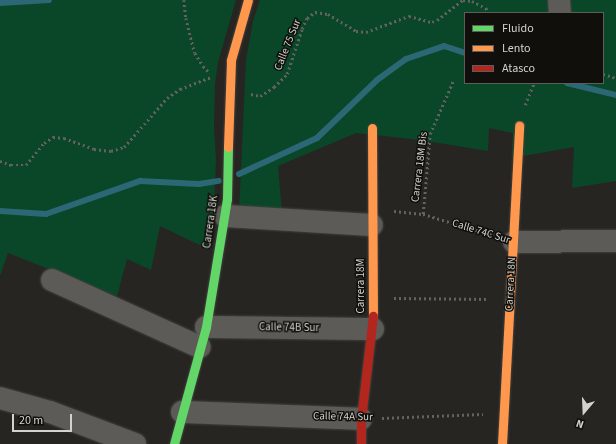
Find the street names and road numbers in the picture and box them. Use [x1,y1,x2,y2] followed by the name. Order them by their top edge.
[272,18,304,72] street label: Calle 75 Sur
[409,131,431,203] street label: Carrera 18M Bis
[201,195,221,249] street label: Carrera 18K
[450,217,512,247] street label: Calle 74C Sur
[503,257,519,311] street label: Carrera 18N
[354,258,368,314] street label: Carrera 18M
[259,321,319,335] street label: Calle 74B Sur
[313,410,373,424] street label: Calle 74A Sur

